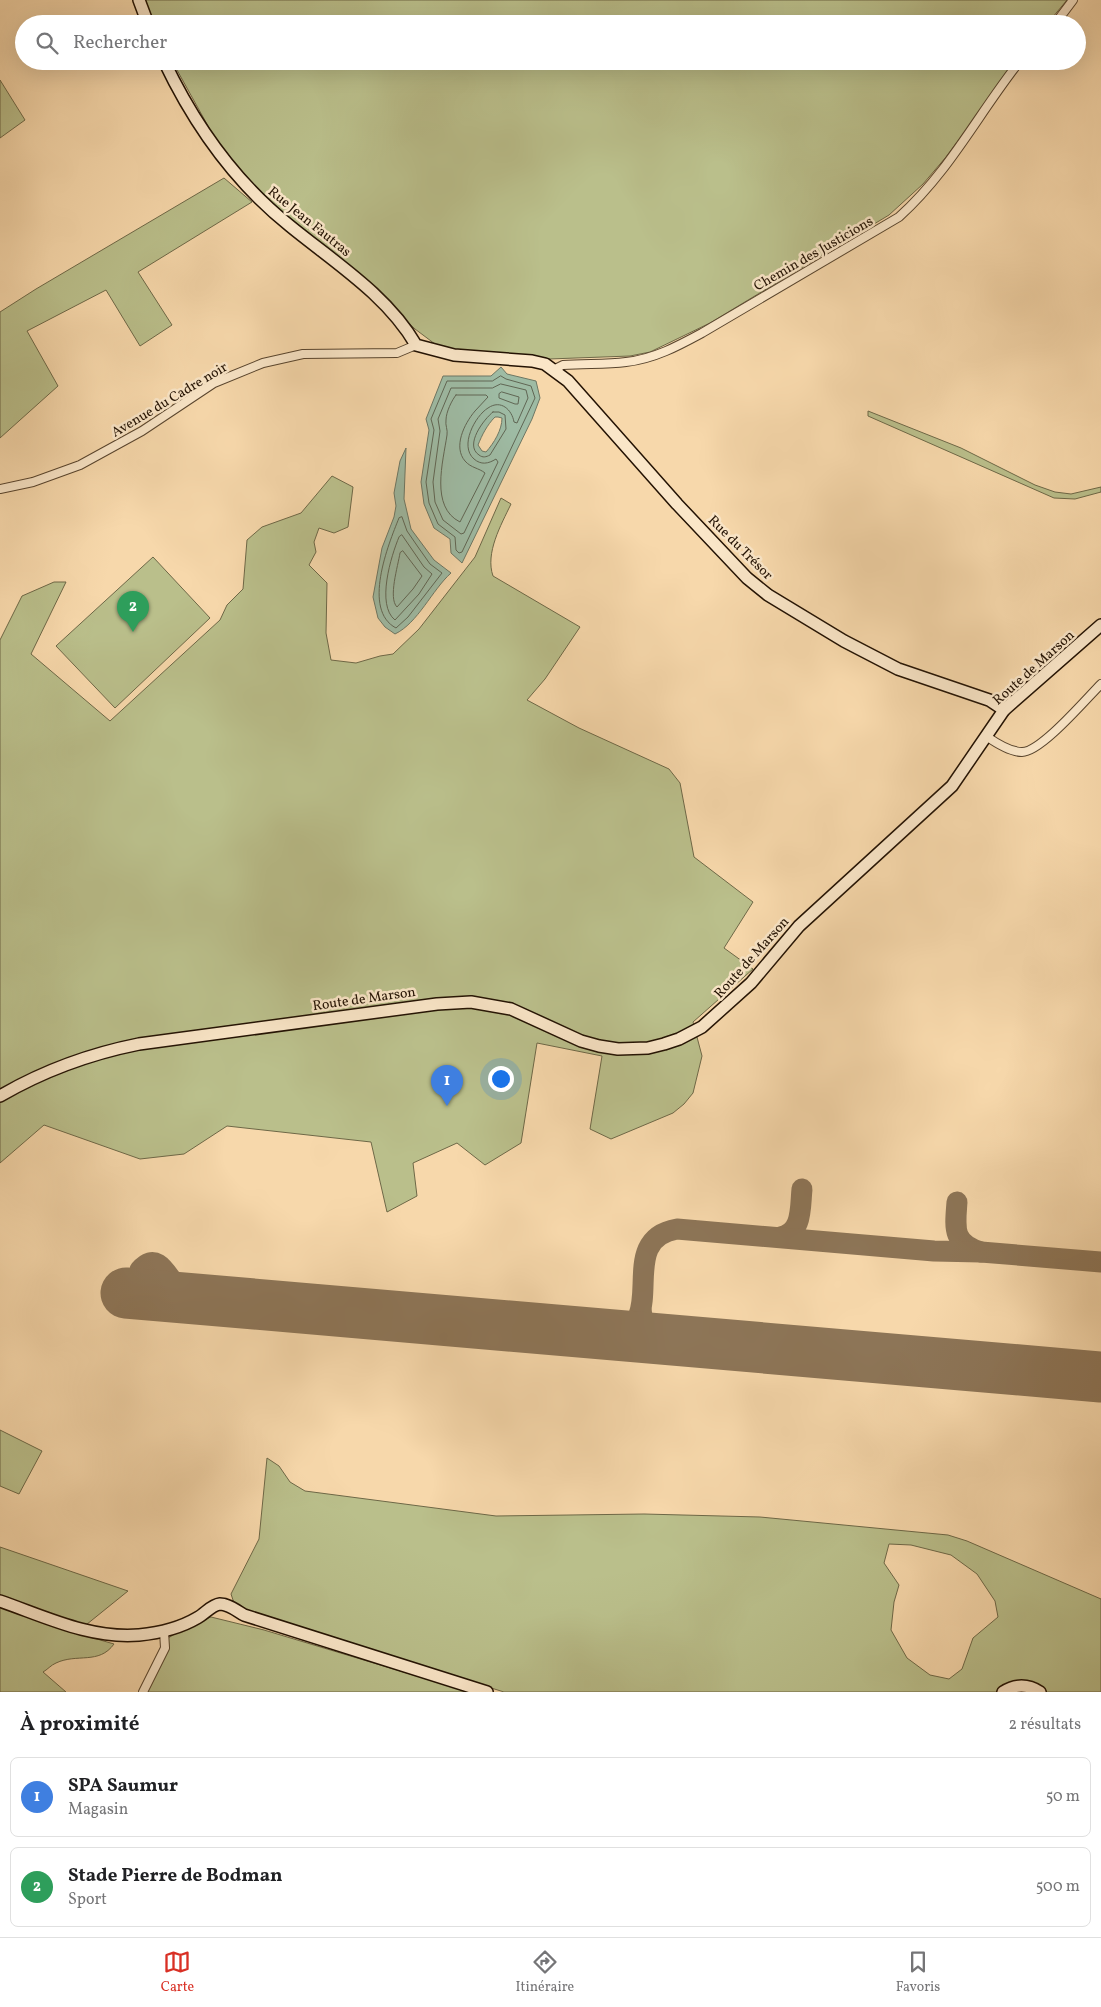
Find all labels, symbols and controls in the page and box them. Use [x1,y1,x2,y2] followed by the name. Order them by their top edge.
[15,15,1086,70] search box
[33,29,61,57] icon: search
[73,30,167,56] text: Rechercher
[263,183,355,262] street label: Rue Jean Fautras
[750,212,877,296] street label: Chemin des Justicions
[108,358,232,443] street label: Avenue du Cadre noir
[703,511,777,585] street label: Rue du Trésor
[117,591,149,632] pin: 2
[989,626,1079,710] street label: Route de Marson
[710,913,794,1003] street label: Route de Marson
[311,983,417,1016] street label: Route de Marson
[431,1065,463,1106] pin: 1
[488,1066,514,1092] your location
[20,1710,139,1739] text: À proximité
[1008,1714,1081,1736] text: 2 résultats
[68,1773,178,1799] text: SPA Saumur
[34,1786,40,1808] text: 1
[1046,1786,1080,1808] text: 50 m
[68,1799,128,1821] text: Magasin
[68,1863,283,1889] text: Stade Pierre de Bodman
[33,1876,41,1898] text: 2
[1036,1876,1080,1898] text: 500 m
[68,1889,107,1911] text: Sport
[161,1948,194,1997] tab: Carte
[516,1948,574,1997] tab: Itinéraire
[896,1948,940,1997] tab: Favoris

